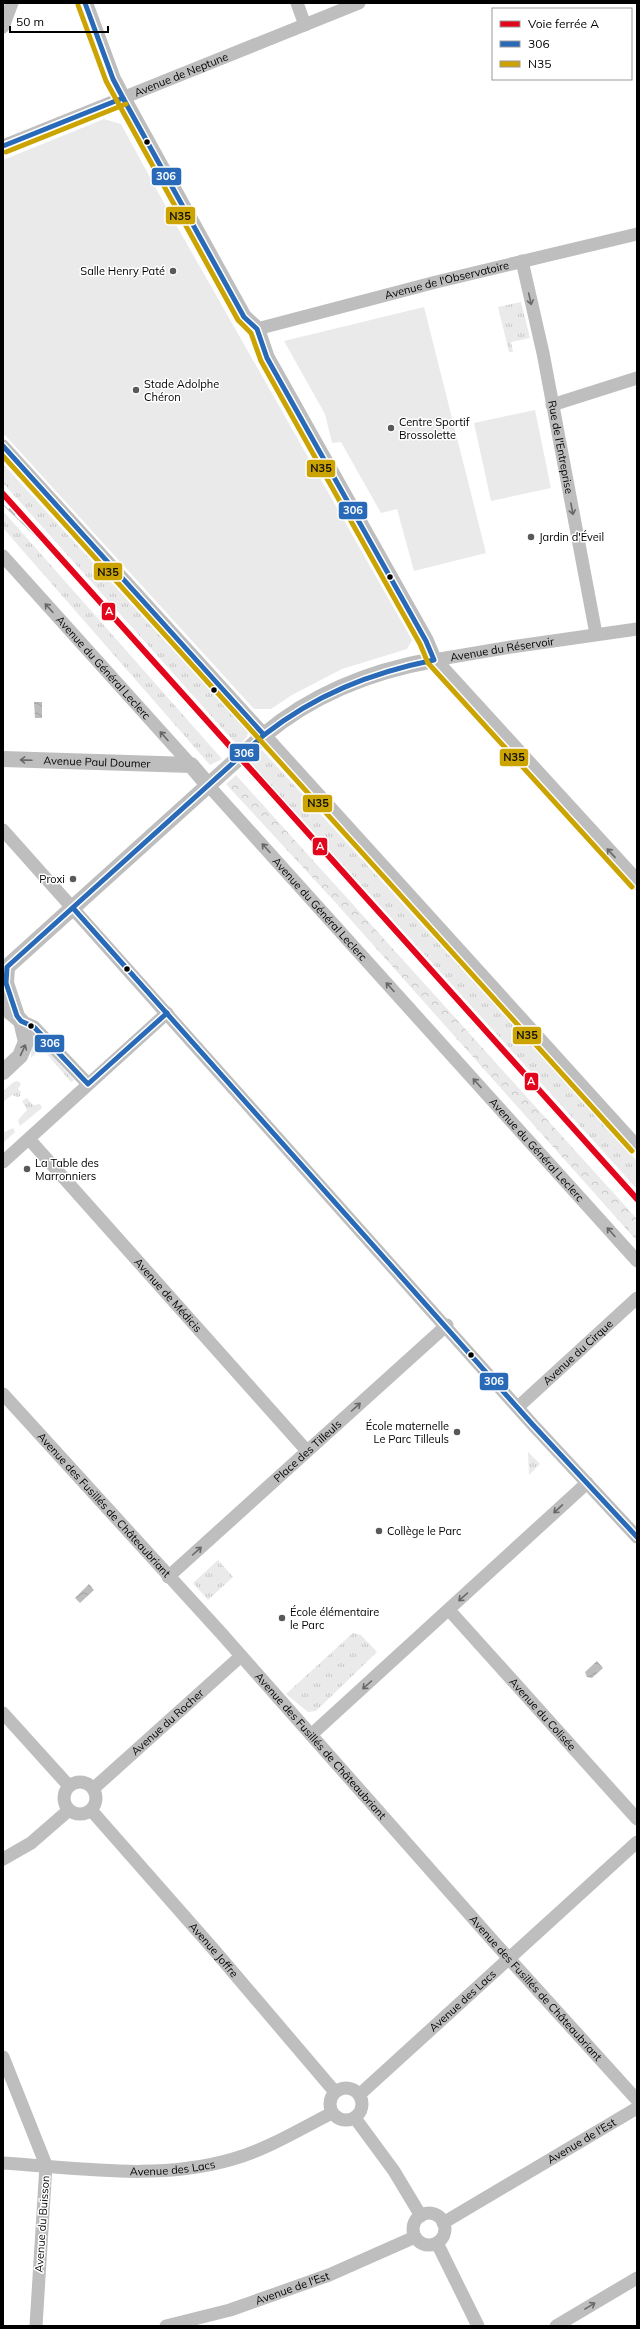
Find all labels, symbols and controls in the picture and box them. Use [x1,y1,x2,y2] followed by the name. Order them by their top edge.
[10,8,108,34] scale bar
[492,8,632,80] legend
[16,14,44,29] text: 50 m
[528,16,599,31] text: Voie ferrée A
[528,36,550,51] text: 306
[132,49,230,100] street label: Avenue de Neptune
[528,56,551,71] text: N35
[142,137,152,147] unlabelled marker
[151,167,182,186] line badge: 306
[156,169,176,183] text: 306
[165,206,196,225] line badge: N35
[169,209,191,223] text: N35
[383,258,510,302] street label: Avenue de l'Observatoire
[80,264,165,278] place label: Salle Henry Paté
[168,266,178,276] marker: Salle Henry Paté
[527,292,535,305] one-way arrow
[144,377,219,404] place label: Stade Adolphe Chéron
[131,385,141,395] marker: Stade Adolphe Chéron
[545,399,576,495] street label: Rue de l'Entreprise
[399,415,470,442] place label: Centre Sportif Brossolette
[386,423,396,433] marker: Centre Sportif Brossolette
[306,459,336,478] line badge: N35
[310,461,332,475] text: N35
[338,501,368,520] line badge: 306
[568,502,576,515] one-way arrow
[343,503,363,517] text: 306
[539,530,604,544] place label: Jardin d'Éveil
[526,532,536,542] marker: Jardin d'Éveil
[93,562,123,581] line badge: N35
[97,565,119,579] text: N35
[385,572,395,582] unlabelled marker
[101,602,116,621] line badge: A
[45,603,54,613] one-way arrow
[105,604,114,618] text: A
[53,613,154,723] street label: Avenue du Général Leclerc
[449,634,555,664] street label: Avenue du Réservoir
[209,685,219,695] unlabelled marker
[160,731,169,741] one-way arrow
[229,743,260,762] line badge: 306
[234,746,254,760] text: 306
[499,748,529,767] line badge: N35
[503,750,525,764] text: N35
[43,753,151,771] street label: Avenue Paul Doumer
[20,756,33,763] one-way arrow
[302,794,333,813] line badge: N35
[307,796,329,810] text: N35
[312,837,328,856] line badge: A
[316,839,325,853] text: A
[261,843,270,854] one-way arrow
[606,848,615,858] one-way arrow
[269,854,371,964] street label: Avenue du Général Leclerc
[39,872,65,886] place label: Proxi
[68,874,78,884] marker: Proxi
[122,964,132,974] unlabelled marker
[386,982,395,992] one-way arrow
[26,1021,36,1031] unlabelled marker
[512,1026,542,1045] line badge: N35
[516,1028,538,1042] text: N35
[34,1034,65,1053] line badge: 306
[40,1036,60,1050] text: 306
[20,1044,27,1056] one-way arrow
[524,1072,539,1091] line badge: A
[527,1074,536,1088] text: A
[472,1078,482,1088] one-way arrow
[486,1095,587,1205] street label: Avenue du Général Leclerc
[35,1156,99,1183] place label: La Table des Marronniers
[22,1164,32,1174] marker: La Table des Marronniers
[606,1227,616,1237] one-way arrow
[131,1255,205,1335] street label: Avenue de Médicis
[540,1317,616,1388] street label: Avenue du Cirque
[466,1350,476,1360] unlabelled marker
[479,1372,509,1391] line badge: 306
[484,1374,504,1388] text: 306
[351,1403,361,1412] one-way arrow
[271,1417,344,1485] street label: Place des Tilleuls
[366,1419,449,1446] place label: École maternelle Le Parc Tilleuls
[452,1427,462,1437] marker: École maternelle Le Parc Tilleuls
[34,1429,174,1580] street label: Avenue des Fusillés de Châteaubriant
[553,1505,563,1514] one-way arrow
[387,1524,462,1538] place label: Collège le Parc
[374,1526,384,1536] marker: Collège le Parc
[192,1546,202,1555] one-way arrow
[457,1593,468,1602] one-way arrow
[290,1605,379,1632] place label: École élémentaire le Parc
[277,1613,287,1623] marker: École élémentaire le Parc
[252,1670,389,1822] street label: Avenue des Fusillés de Châteaubriant
[506,1675,579,1753] street label: Avenue du Colisée
[362,1680,372,1689] one-way arrow
[128,1686,207,1758] street label: Avenue du Rocher
[467,1912,605,2064] street label: Avenue des Fusillés de Châteaubriant
[186,1919,241,1980] street label: Avenue Joffre
[426,1967,499,2035] street label: Avenue des Lacs
[545,2115,618,2167] street label: Avenue de l'Est
[130,2157,216,2178] street label: Avenue des Lacs
[32,2175,52,2273] street label: Avenue du Buisson
[253,2268,331,2307] street label: Avenue de l'Est
[584,2302,595,2310] one-way arrow

